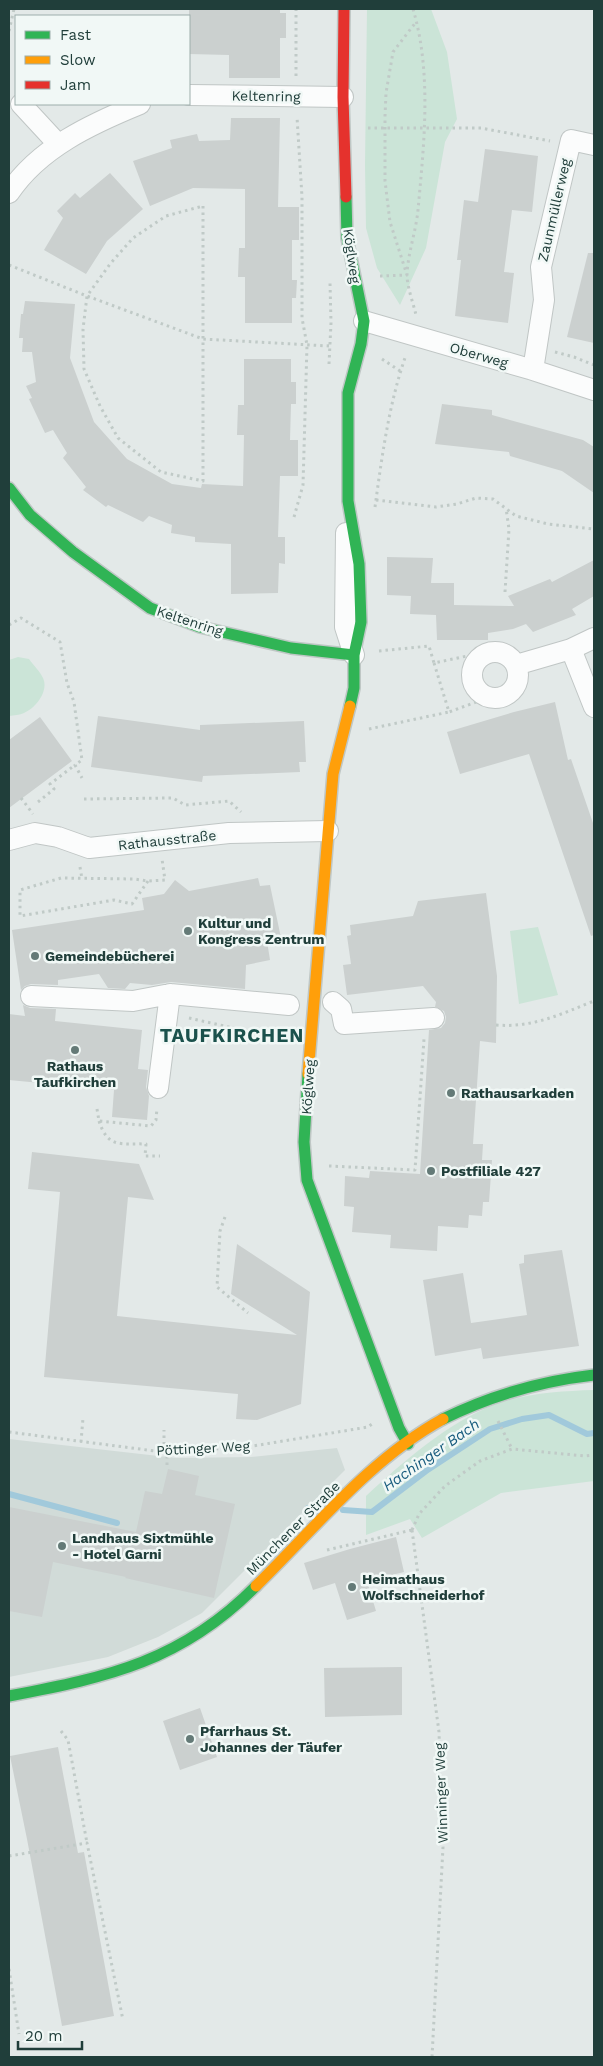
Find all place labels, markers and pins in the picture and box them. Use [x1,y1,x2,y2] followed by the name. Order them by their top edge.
[198,915,324,947] place label: Kultur und Kongress Zentrum
[182,925,194,937] marker: Kultur und Kongress Zentrum
[45,948,174,964] place label: Gemeindebücherei
[29,950,41,962] marker: Gemeindebücherei
[69,1044,81,1056] marker: Rathaus Taufkirchen
[34,1058,116,1090] place label: Rathaus Taufkirchen
[461,1085,574,1101] place label: Rathausarkaden
[445,1087,457,1099] marker: Rathausarkaden
[441,1163,541,1179] place label: Postfiliale 427
[425,1165,437,1177] marker: Postfiliale 427
[72,1530,214,1562] place label: Landhaus Sixtmühle - Hotel Garni
[56,1540,68,1552] marker: Landhaus Sixtmühle - Hotel Garni
[362,1571,485,1603] place label: Heimathaus Wolfschneiderhof
[346,1581,358,1593] marker: Heimathaus Wolfschneiderhof
[200,1723,342,1755] place label: Pfarrhaus St. Johannes der Täufer
[184,1733,196,1745] marker: Pfarrhaus St. Johannes der Täufer

